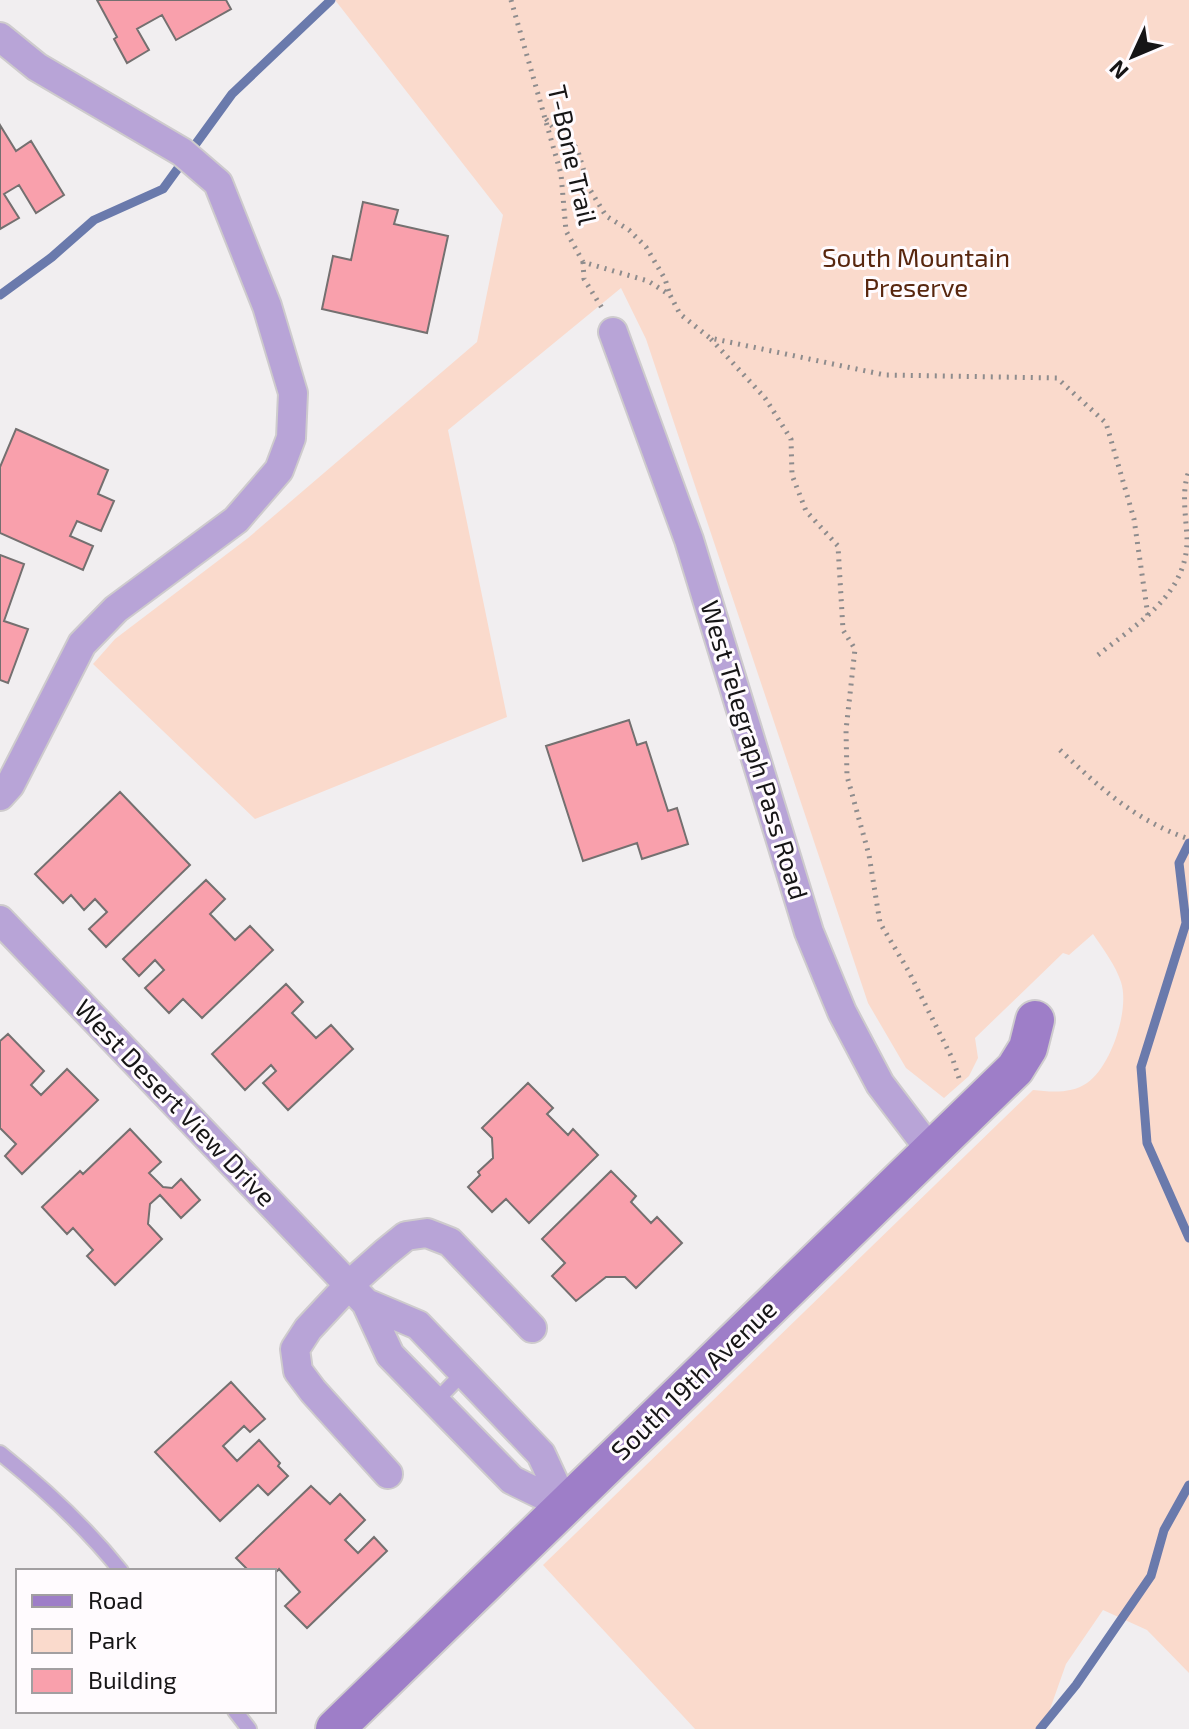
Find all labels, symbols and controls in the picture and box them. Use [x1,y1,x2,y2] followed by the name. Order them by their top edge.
[1093,16,1173,96] north arrow
[1103,56,1133,85] text: N
[542,82,605,228] street label: T-Bone Trail
[822,241,1010,302] park label: South Mountain Preserve
[695,596,816,903] street label: West Telegraph Pass Road
[69,992,283,1212] street label: West Desert View Drive
[604,1292,782,1466] street label: South 19th Avenue
[16,1569,276,1713] legend
[88,1585,143,1614] text: Road
[88,1625,137,1654] text: Park
[88,1665,177,1694] text: Building

